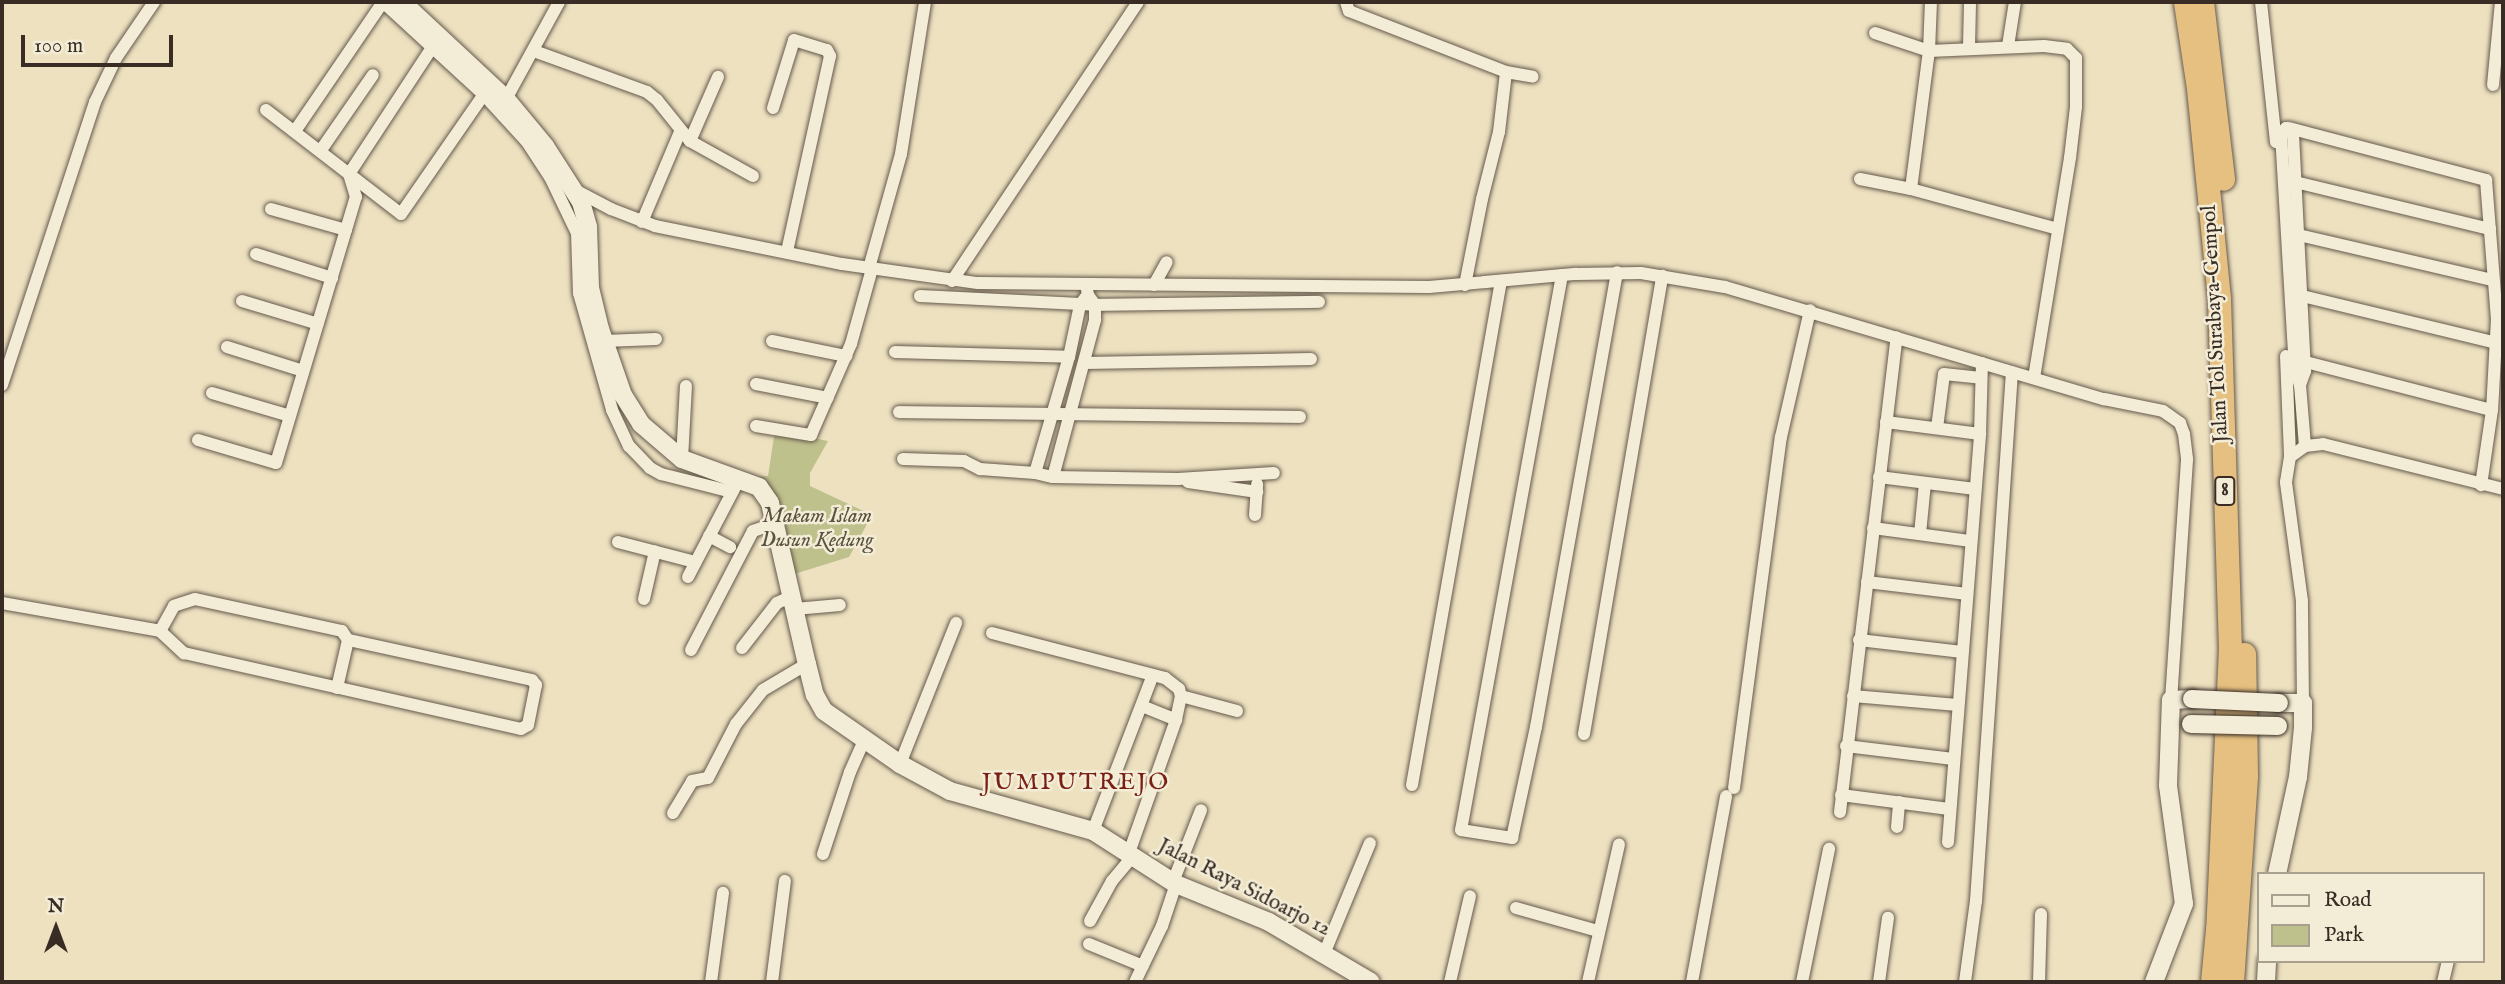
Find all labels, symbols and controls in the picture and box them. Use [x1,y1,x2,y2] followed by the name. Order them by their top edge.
[24,21,177,65] scale bar
[34,33,83,60] text: 100 m
[2197,204,2235,444] street label: Jalan Tol Surabaya–Gempol
[2213,476,2237,506] road number: 8
[761,504,873,554] park label: Makam Islam Dusun Kedung
[983,769,1169,797] district label: JUMPUTREJO
[1153,834,1335,942] street label: Jalan Raya Sidoarjo 12
[2256,872,2484,963] legend
[2324,887,2371,914] text: Road
[21,893,91,963] north arrow
[48,895,64,919] text: N
[2324,922,2364,949] text: Park

